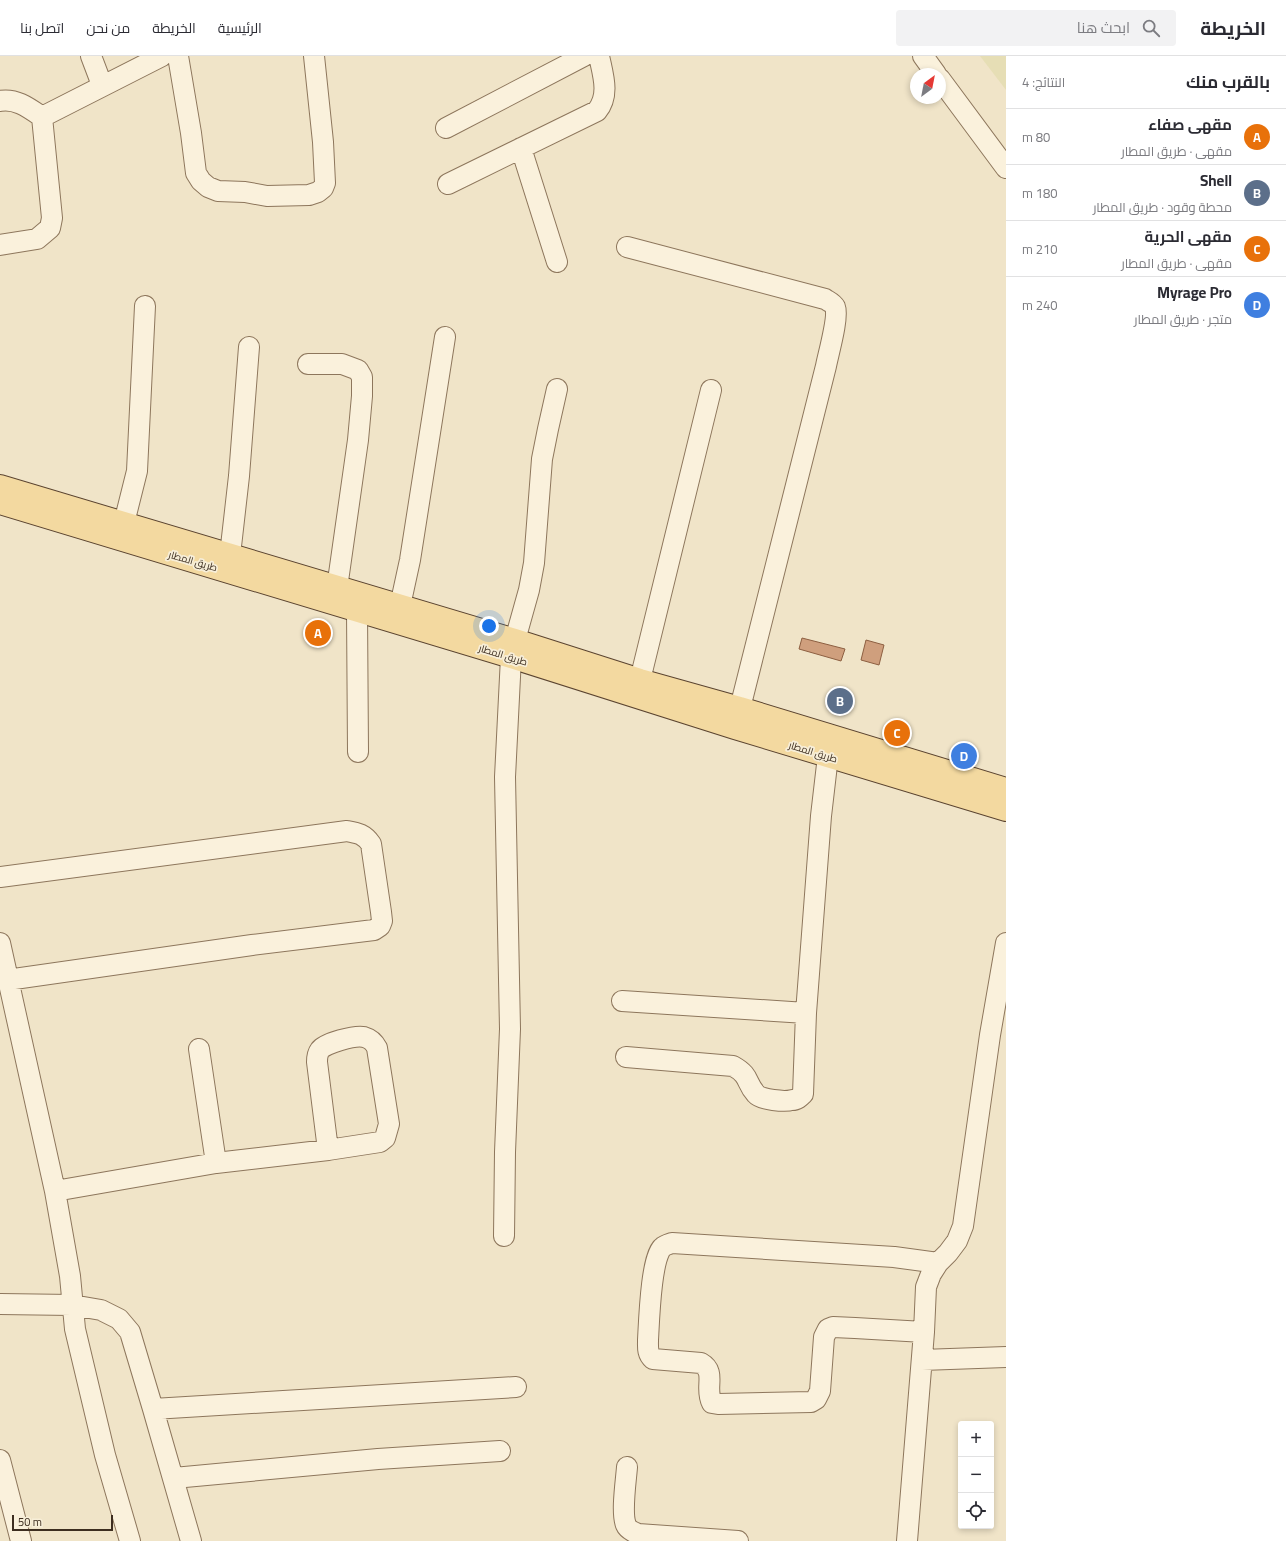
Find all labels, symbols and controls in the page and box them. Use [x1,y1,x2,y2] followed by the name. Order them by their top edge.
[896,10,1176,46] search box
[1200,10,1266,46] text: الخريطة
[1077,13,1130,42] text: ابحث هنا
[20,15,64,41] text: اتصل بنا
[86,15,130,41] text: من نحن
[152,15,196,41] text: الخريطة
[218,15,262,41] text: الرئيسية
[1140,17,1162,39] icon: search
[1186,66,1270,98] text: بالقرب منك
[910,68,946,104] north arrow
[1022,70,1065,94] text: النتائج: 4
[1148,110,1232,139] text: مقهى صفاء
[1022,125,1050,149] text: 80 m
[1253,125,1261,149] text: A
[1121,139,1232,163] text: مقهى · طريق المطار
[1200,166,1232,195] text: Shell
[1022,181,1058,205] text: 180 m
[1253,181,1261,205] text: B
[1093,195,1232,219] text: محطة وقود · طريق المطار
[1145,222,1232,251] text: مقهى الحرية
[1022,237,1058,261] text: 210 m
[1253,237,1261,261] text: C
[1121,251,1232,275] text: مقهى · طريق المطار
[1157,278,1232,307] text: Myrage Pro
[1022,293,1058,317] text: 240 m
[1253,293,1261,317] text: D
[1134,307,1232,331] text: متجر · طريق المطار
[165,545,220,577] street label: طريق المطار
[479,616,499,636] your location
[305,618,331,648] pin: A
[475,638,530,671] street label: طريق المطار
[827,686,853,716] pin: B
[884,718,910,748] pin: C
[785,735,840,768] street label: طريق المطار
[951,741,977,771] pin: D
[958,1421,994,1529] map controls
[958,1421,994,1457] button: +
[958,1457,994,1493] button: −
[958,1493,994,1529] button: locate
[18,1512,42,1532] text: 50 m
[12,1513,113,1532] scale bar

